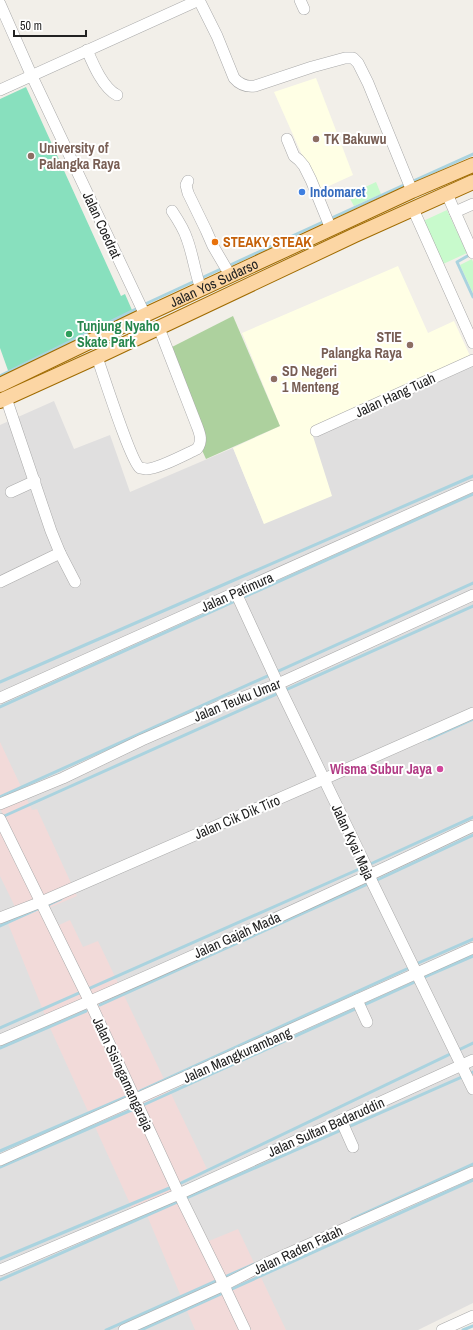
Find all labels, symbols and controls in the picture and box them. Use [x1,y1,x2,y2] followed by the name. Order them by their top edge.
[14,12,86,38] scale bar
[20,18,42,34] text: 50 m
[324,130,387,148] place label: TK Bakuwu
[311,134,321,144] marker: TK Bakuwu
[39,139,121,173] place label: University of Palangka Raya
[26,151,36,161] marker: University of Palangka Raya
[310,183,366,201] place label: Indomaret
[297,187,307,197] marker: Indomaret
[79,189,125,261] street label: Jalan Coedrat
[223,233,312,251] place label: STEAKY STEAK
[210,237,220,247] marker: STEAKY STEAK
[167,255,261,311] street label: Jalan Yos Sudarso
[77,317,160,351] place label: Tunjung Nyaho Skate Park
[321,328,403,362] place label: STIE Palangka Raya
[64,329,74,339] marker: Tunjung Nyaho Skate Park
[405,340,415,350] marker: STIE Palangka Raya
[282,362,339,396] place label: SD Negeri 1 Menteng
[352,369,438,421] street label: Jalan Hang Tuah
[269,374,279,384] marker: SD Negeri 1 Menteng
[198,568,276,616] street label: Jalan Patimura
[191,674,283,726] street label: Jalan Teuku Umar
[330,760,433,778] place label: Wisma Subur Jaya
[435,764,445,774] marker: Wisma Subur Jaya
[191,791,283,843] street label: Jalan Cik Dik Tiro
[328,801,379,883] street label: Jalan Kyai Maja
[191,908,284,962] street label: Jalan Gajah Mada
[89,1014,158,1134] street label: Jalan Sisingamangaraja
[180,1023,295,1087] street label: Jalan Mangkurambang
[265,1093,387,1161] street label: Jalan Sultan Badaruddin
[250,1221,346,1279] street label: Jalan Raden Fatah

